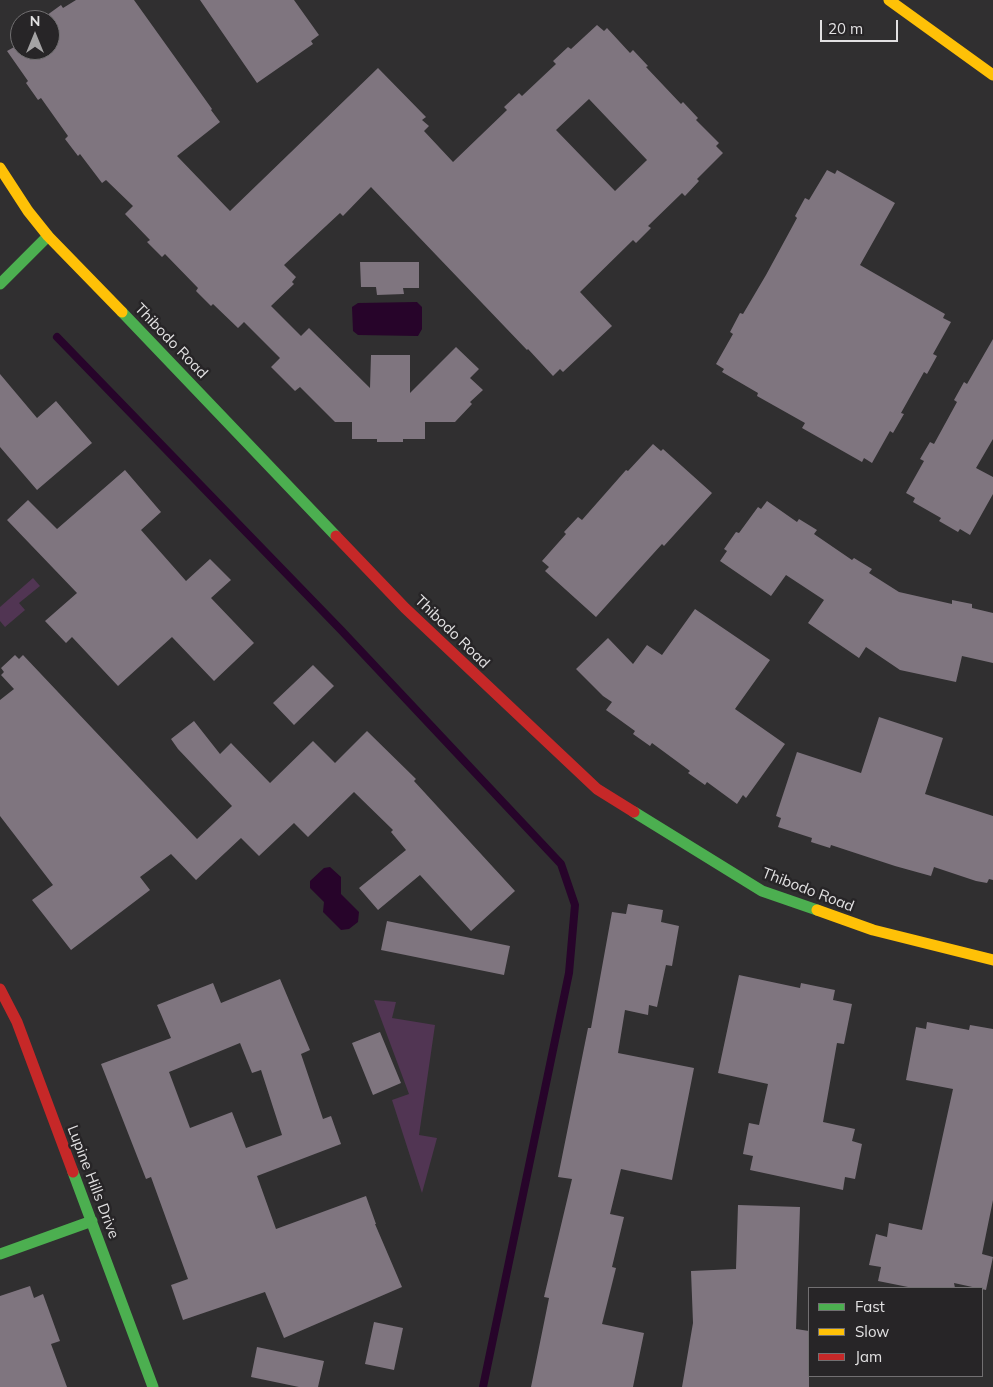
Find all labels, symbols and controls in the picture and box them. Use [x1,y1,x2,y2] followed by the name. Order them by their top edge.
[10,10,60,60] north arrow
[823,10,900,42] scale bar
[30,12,40,30] text: N
[828,19,863,38] text: 20 m
[131,300,211,382] street label: Thibodo Road
[411,592,493,672] street label: Thibodo Road
[759,864,857,916] street label: Thibodo Road
[63,1123,123,1241] street label: Lupine Hills Drive
[808,1287,983,1377] legend
[855,1297,885,1316] text: Fast
[855,1322,889,1341] text: Slow
[855,1347,882,1366] text: Jam

